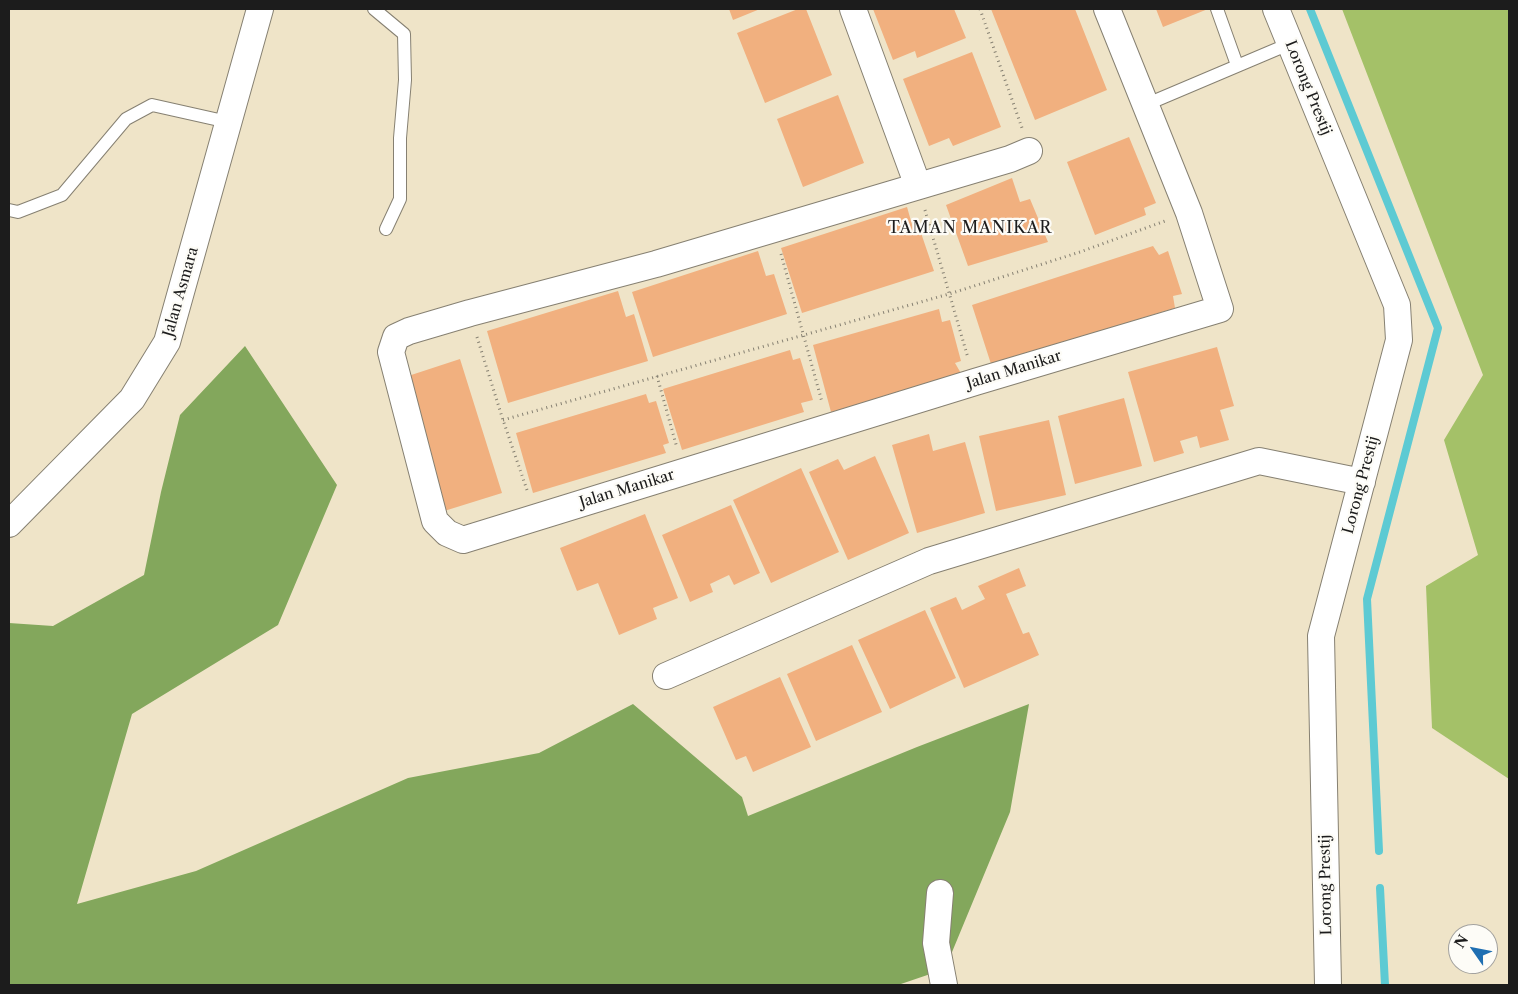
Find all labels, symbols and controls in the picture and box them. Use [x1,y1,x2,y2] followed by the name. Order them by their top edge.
[1281,38,1335,138] street label: Lorong Prestij
[886,218,1054,238] district label: TAMAN MANIKAR
[160,245,202,339] street label: Jalan Asmara
[964,347,1064,393] street label: Jalan Manikar
[1339,434,1383,536] street label: Lorong Prestij
[577,466,677,512] street label: Jalan Manikar
[1316,835,1336,935] street label: Lorong Prestij
[1448,924,1498,974] north arrow
[1450,931,1472,951] text: N

